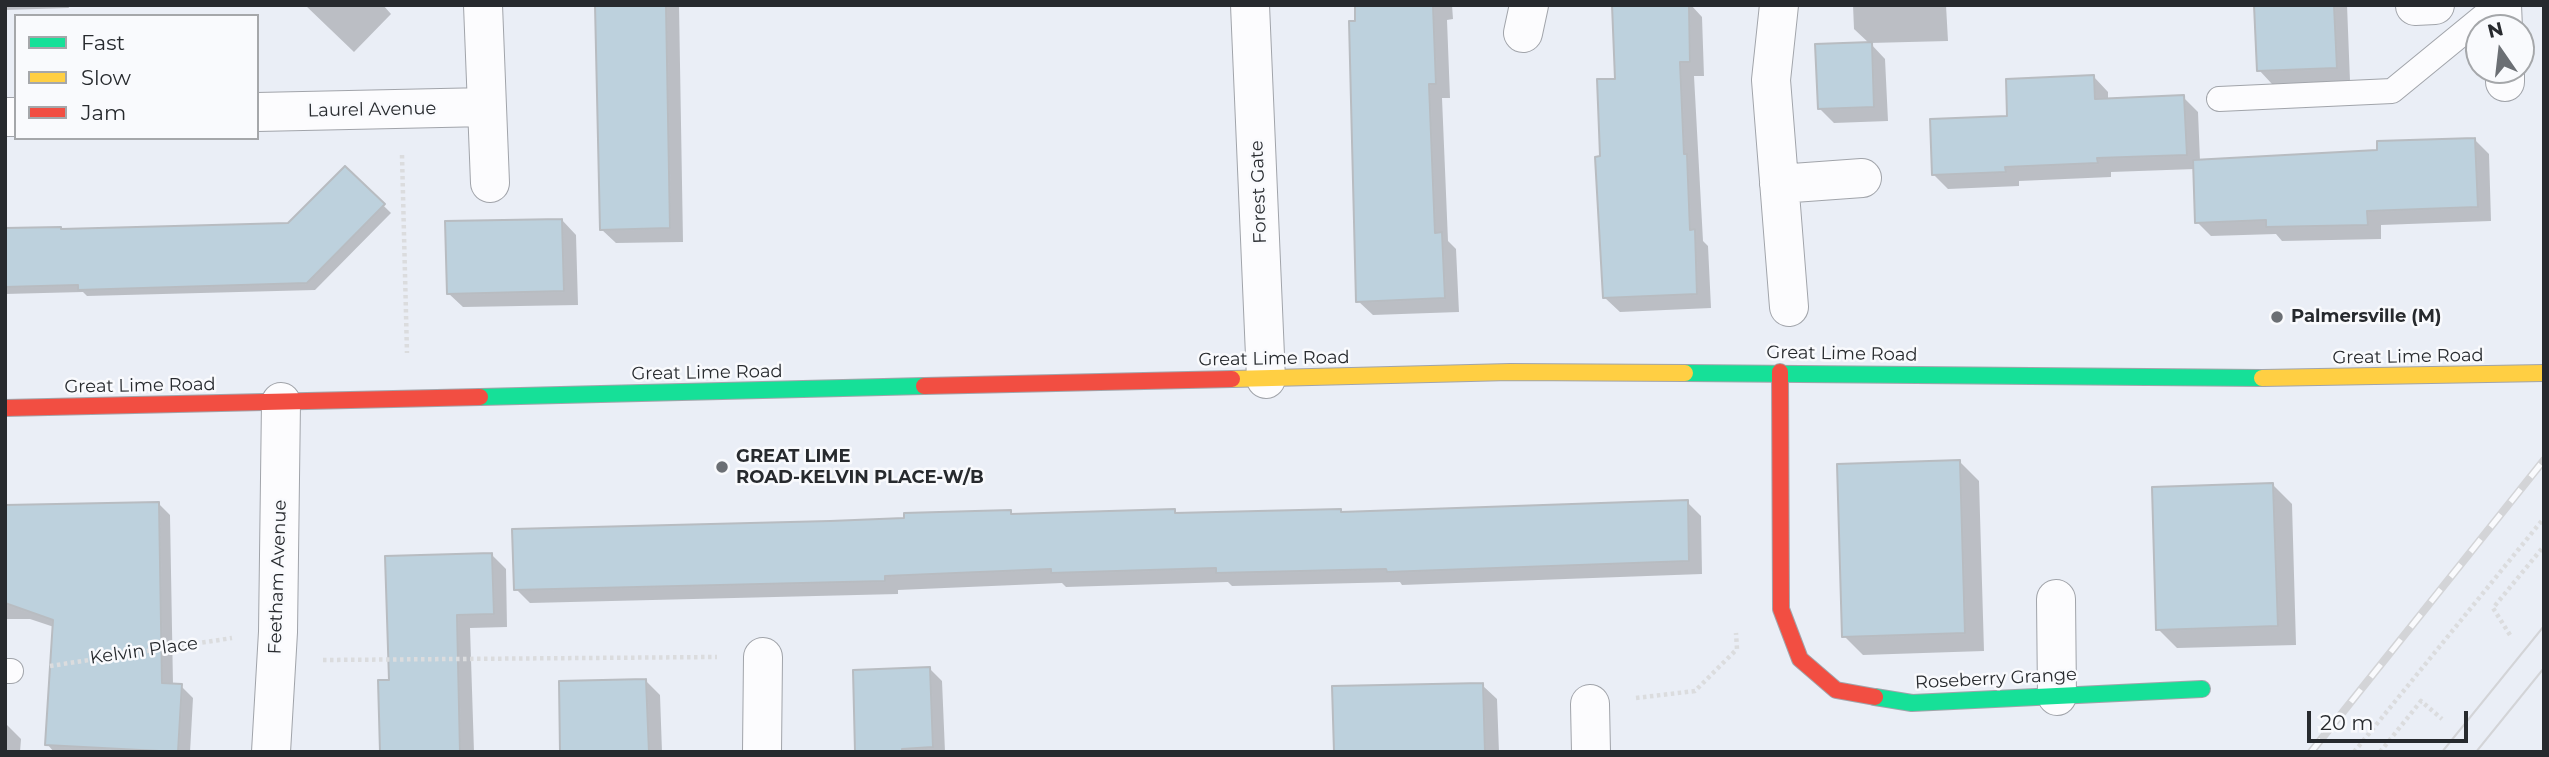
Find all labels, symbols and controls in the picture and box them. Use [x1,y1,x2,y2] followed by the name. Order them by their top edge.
[14,14,259,140] legend
[2465,14,2535,84] north arrow
[2485,17,2506,43] text: N
[81,30,125,55] text: Fast
[81,65,131,90] text: Slow
[307,98,437,122] street label: Laurel Avenue
[81,100,126,125] text: Jam
[1246,140,1272,244] street label: Forest Gate
[2291,306,2441,328] place label: Palmersville (M)
[2269,309,2285,325] marker: Palmersville (M)
[1766,342,1918,366] street label: Great Lime Road
[2332,345,2484,369] street label: Great Lime Road
[1198,347,1350,371] street label: Great Lime Road
[631,361,783,385] street label: Great Lime Road
[64,374,216,398] street label: Great Lime Road
[736,446,984,489] place label: GREAT LIME ROAD-KELVIN PLACE-W/B
[714,459,730,475] marker: GREAT LIME ROAD-KELVIN PLACE-W/B
[265,499,291,655] street label: Feetham Avenue
[89,633,199,669] street label: Kelvin Place
[1915,664,2077,694] street label: Roseberry Grange
[2311,698,2472,742] scale bar
[2320,710,2374,735] text: 20 m

